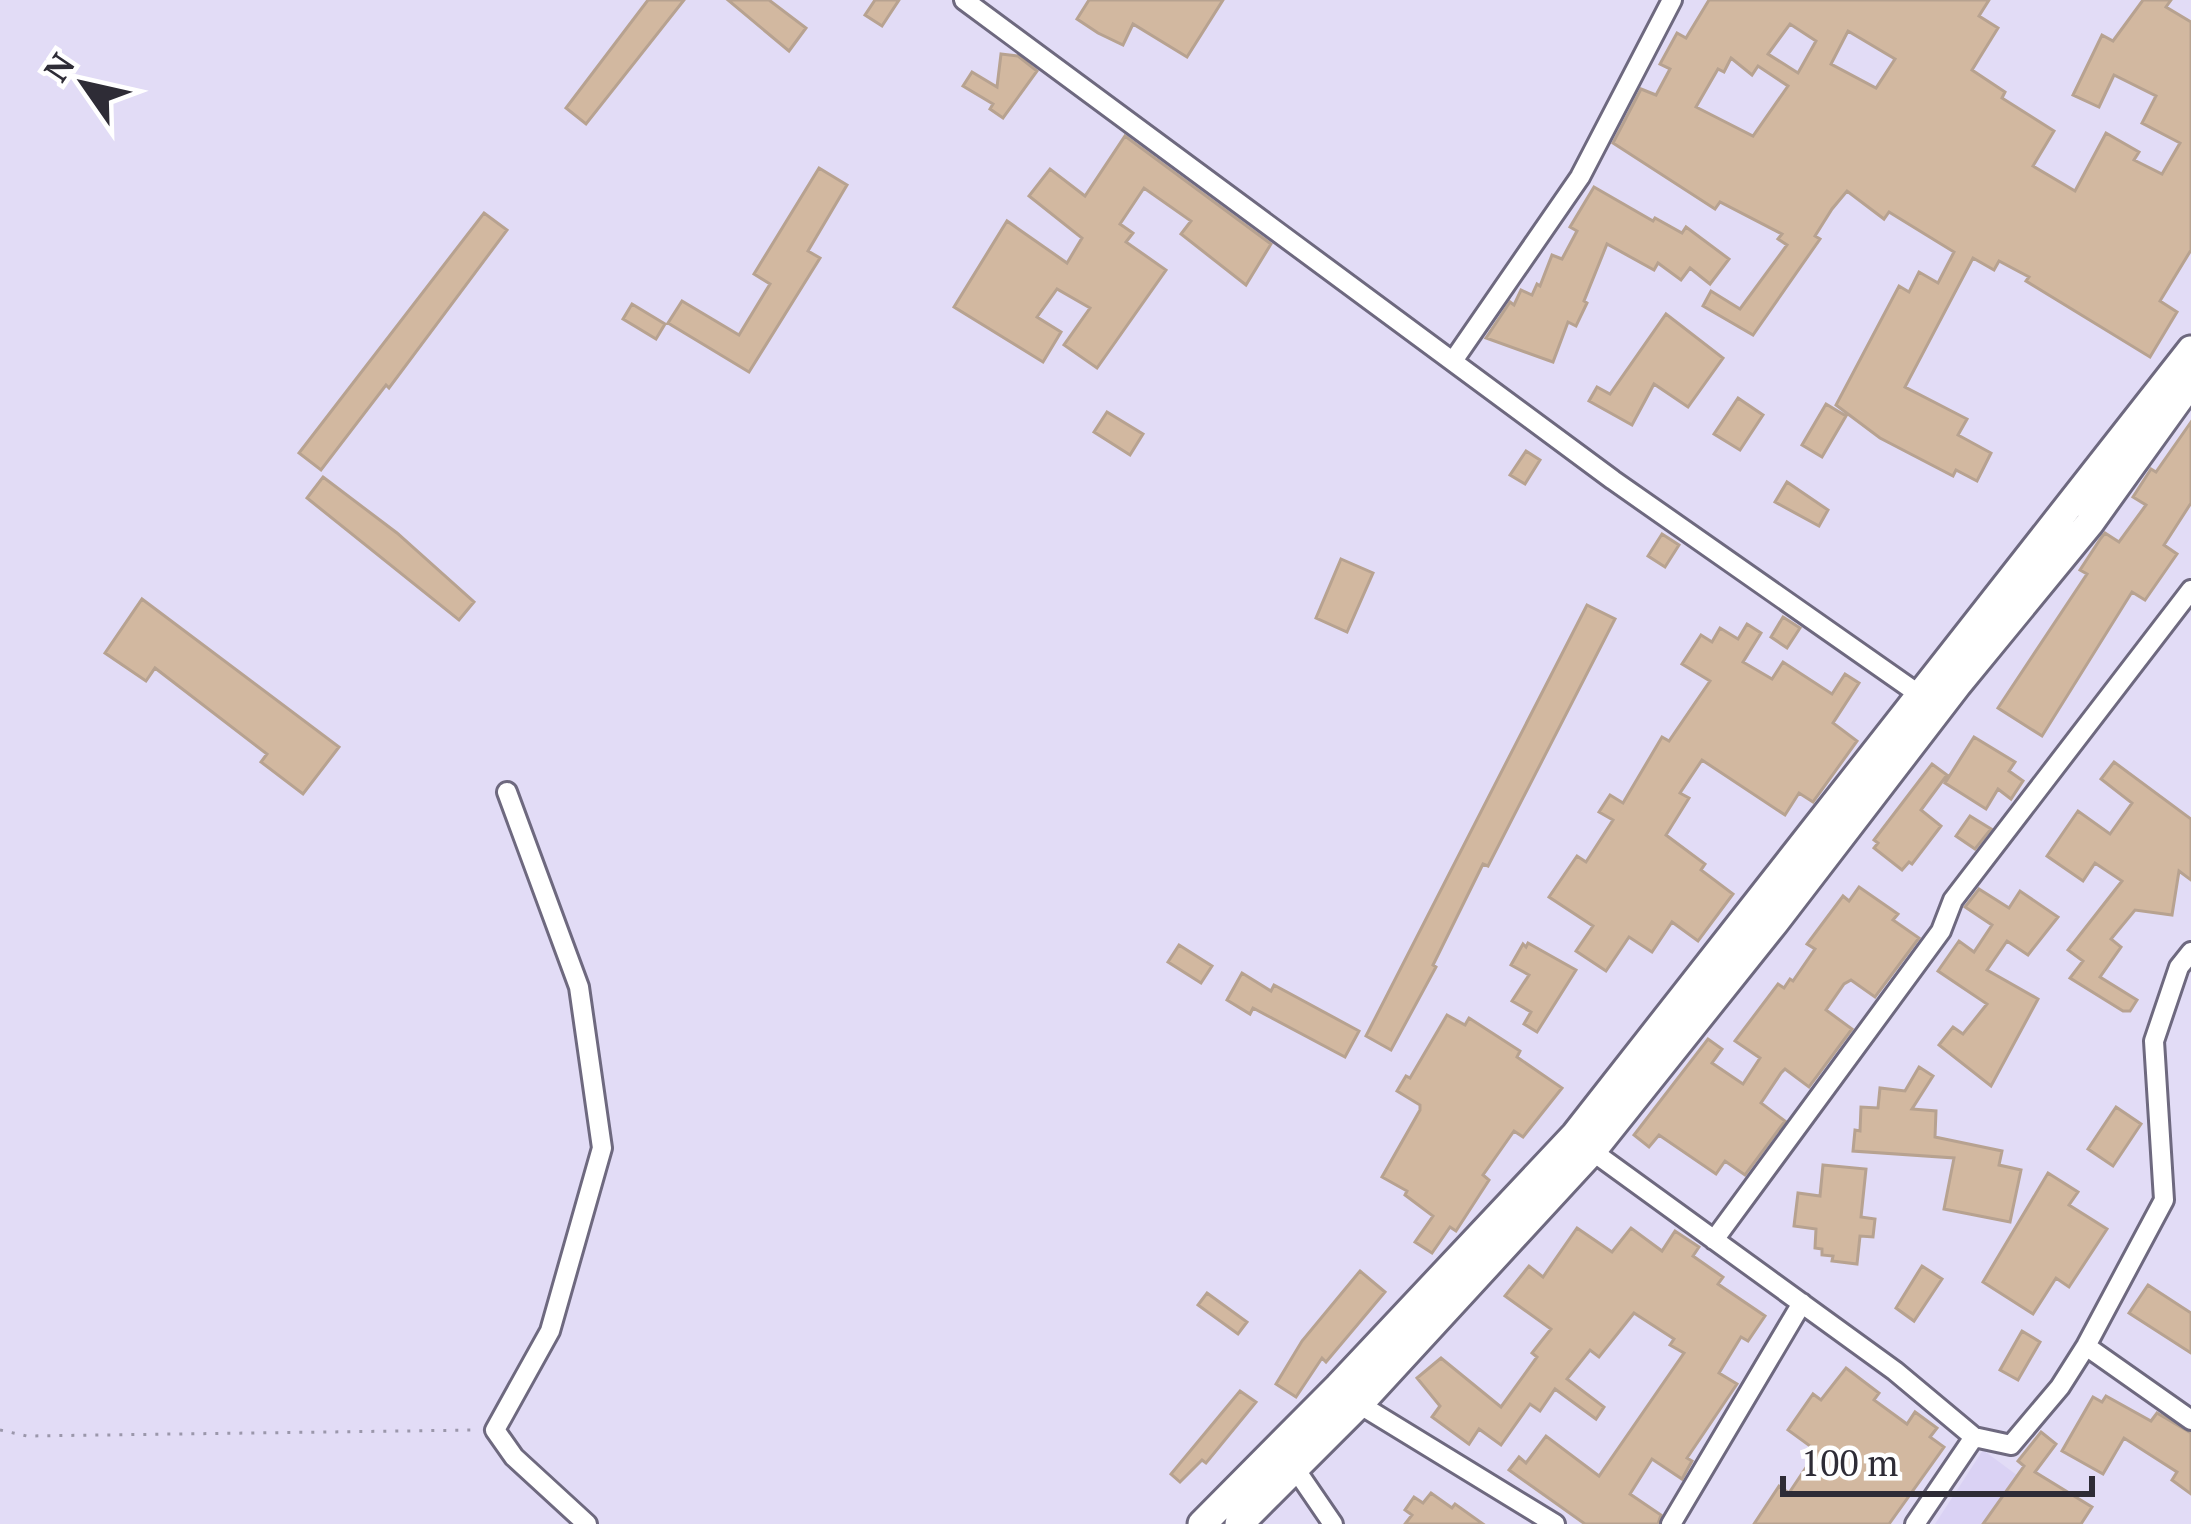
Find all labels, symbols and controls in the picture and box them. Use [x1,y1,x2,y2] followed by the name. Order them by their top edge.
[24,24,144,144] north arrow
[34,45,84,89] text: N
[1783,1422,2092,1496] scale bar
[1801,1439,1898,1486] text: 100 m

